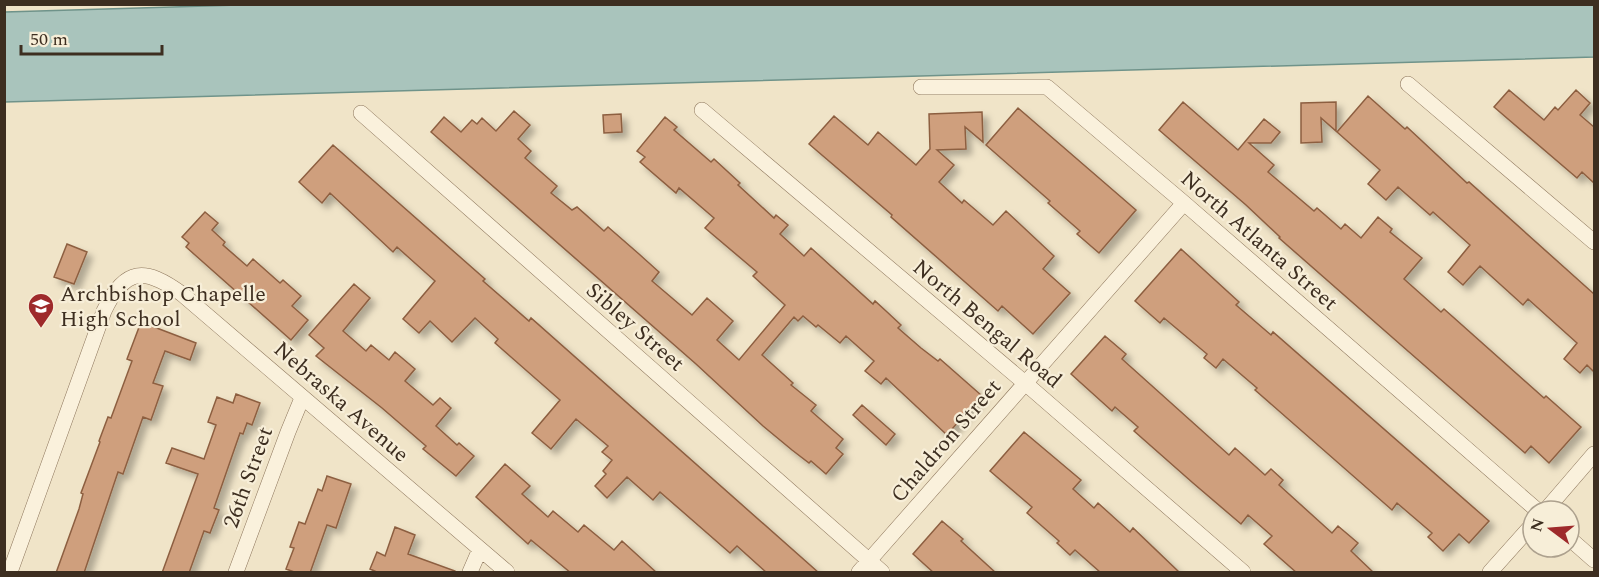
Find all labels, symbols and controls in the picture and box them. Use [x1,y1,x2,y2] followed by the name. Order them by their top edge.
[21,18,162,56] scale bar
[30,26,68,53] text: 50 m
[1173,163,1345,319] street label: North Atlanta Street
[905,252,1069,397] street label: North Bengal Road
[578,275,692,380] street label: Sibley Street
[60,278,266,336] place label: Archbishop Chapelle High School
[26,291,56,329] school or university icon: Archbishop Chapelle High School
[266,334,416,471] street label: Nebraska Avenue
[883,372,1009,510] street label: Chaldron Street
[215,422,282,533] street label: 26th Street
[1521,499,1581,559] north arrow
[1524,516,1551,535] text: N

